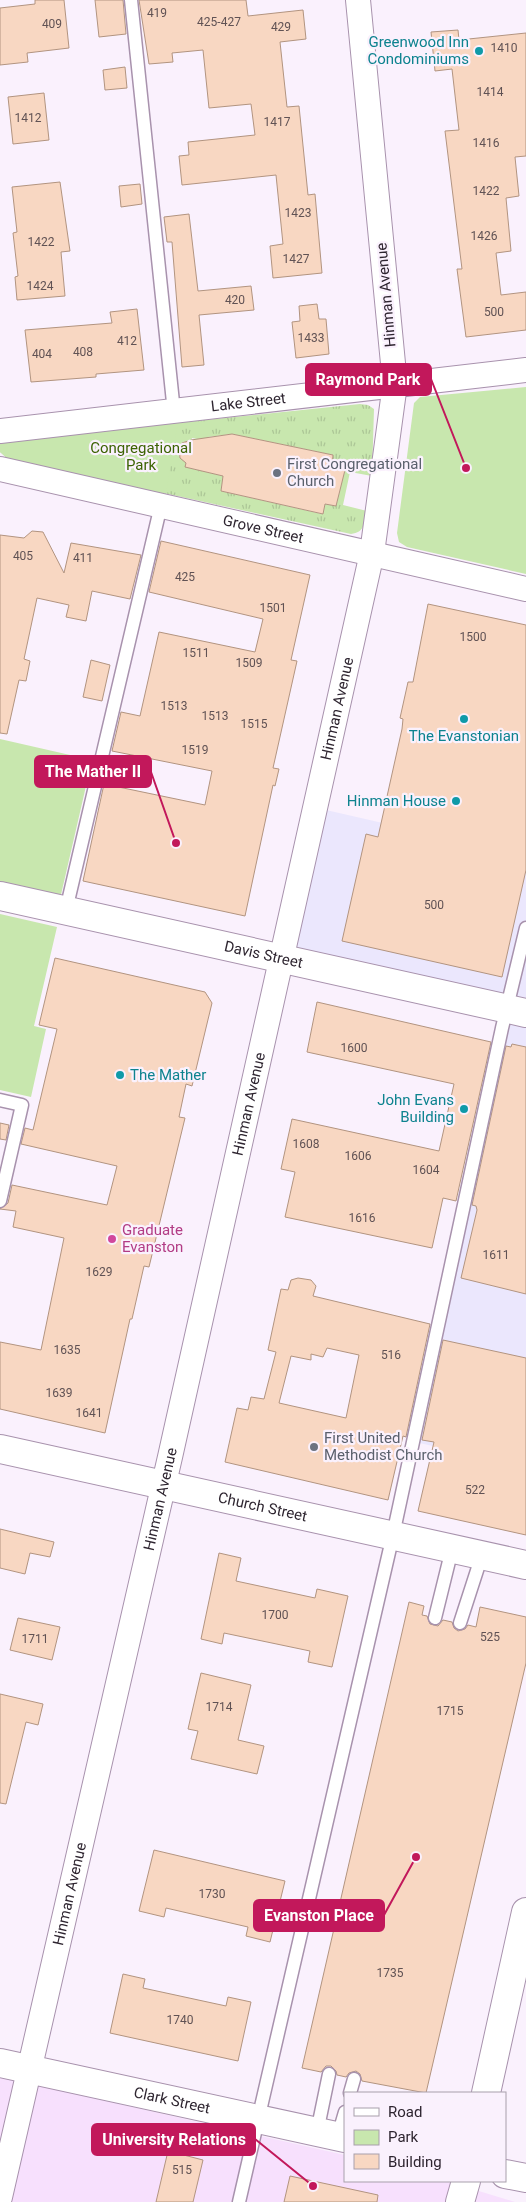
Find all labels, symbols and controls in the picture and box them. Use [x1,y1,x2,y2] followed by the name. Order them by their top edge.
[147,6,167,20] house number: 419
[197,15,241,29] house number: 425-427
[42,17,62,31] house number: 409
[271,20,291,34] house number: 429
[367,33,469,68] place label: Greenwood Inn Condominiums
[491,41,518,55] house number: 1410
[473,45,485,57] marker: Greenwood Inn Condominiums
[477,85,504,99] house number: 1414
[15,111,42,125] house number: 1412
[264,115,291,129] house number: 1417
[473,136,500,150] house number: 1416
[473,184,500,198] house number: 1422
[285,206,311,220] house number: 1423
[471,229,498,243] house number: 1426
[28,235,55,249] house number: 1422
[372,242,400,348] street label: Hinman Avenue
[283,252,310,266] house number: 1427
[27,279,54,293] house number: 1424
[225,293,245,307] house number: 420
[484,305,504,319] house number: 500
[298,331,324,345] house number: 1433
[117,334,137,348] house number: 412
[73,345,93,359] house number: 408
[32,347,52,361] house number: 404
[306,364,431,395] callout: Raymond Park
[316,370,421,389] text: Raymond Park
[210,389,287,415] street label: Lake Street
[90,439,192,474] park label: Congregational Park
[287,455,422,490] place label: First Congregational Church
[271,467,283,479] marker: First Congregational Church
[221,511,305,547] street label: Grove Street
[13,549,33,563] house number: 405
[73,551,93,565] house number: 411
[175,570,195,584] house number: 425
[260,601,286,615] house number: 1501
[460,630,487,644] house number: 1500
[183,646,209,660] house number: 1511
[317,655,357,762] street label: Hinman Avenue
[236,656,262,670] house number: 1509
[161,699,187,713] house number: 1513
[202,709,228,723] house number: 1513
[458,713,470,725] marker: The Evanstonian
[241,717,268,731] house number: 1515
[409,727,519,745] place label: The Evanstonian
[182,743,208,757] house number: 1519
[35,756,151,787] callout: The Mather II
[45,762,141,781] text: The Mather II
[347,792,446,810] place label: Hinman House
[450,795,462,807] marker: Hinman House
[424,898,444,912] house number: 500
[223,937,305,972] street label: Davis Street
[341,1041,368,1055] house number: 1600
[229,1051,269,1157] street label: Hinman Avenue
[130,1066,206,1084] place label: The Mather
[114,1069,126,1081] marker: The Mather
[377,1091,454,1126] place label: John Evans Building
[458,1103,470,1115] marker: John Evans Building
[293,1137,320,1151] house number: 1608
[345,1149,372,1163] house number: 1606
[413,1163,440,1177] house number: 1604
[349,1211,376,1225] house number: 1616
[122,1221,183,1256] place label: Graduate Evanston
[106,1233,118,1245] marker: Graduate Evanston
[483,1248,509,1262] house number: 1611
[86,1265,112,1279] house number: 1629
[54,1343,81,1357] house number: 1635
[381,1348,401,1362] house number: 516
[46,1386,72,1400] house number: 1639
[76,1406,102,1420] house number: 1641
[324,1429,443,1464] place label: First United Methodist Church
[308,1441,320,1453] marker: First United Methodist Church
[140,1446,181,1552] street label: Hinman Avenue
[465,1483,485,1497] house number: 522
[216,1488,309,1526] street label: Church Street
[262,1608,289,1622] house number: 1700
[480,1630,500,1644] house number: 525
[22,1632,48,1646] house number: 1711
[206,1700,233,1714] house number: 1714
[437,1704,464,1718] house number: 1715
[49,1841,90,1947] street label: Hinman Avenue
[199,1887,226,1901] house number: 1730
[254,1900,384,1931] callout: Evanston Place
[264,1906,374,1925] text: Evanston Place
[377,1966,404,1980] house number: 1735
[167,2013,194,2027] house number: 1740
[132,2083,212,2117] street label: Clark Street
[344,2092,506,2182] legend
[388,2103,422,2121] text: Road
[92,2124,255,2155] callout: University Relations
[388,2128,419,2146] text: Park
[102,2130,246,2149] text: University Relations
[388,2153,442,2171] text: Building
[172,2163,192,2177] house number: 515

